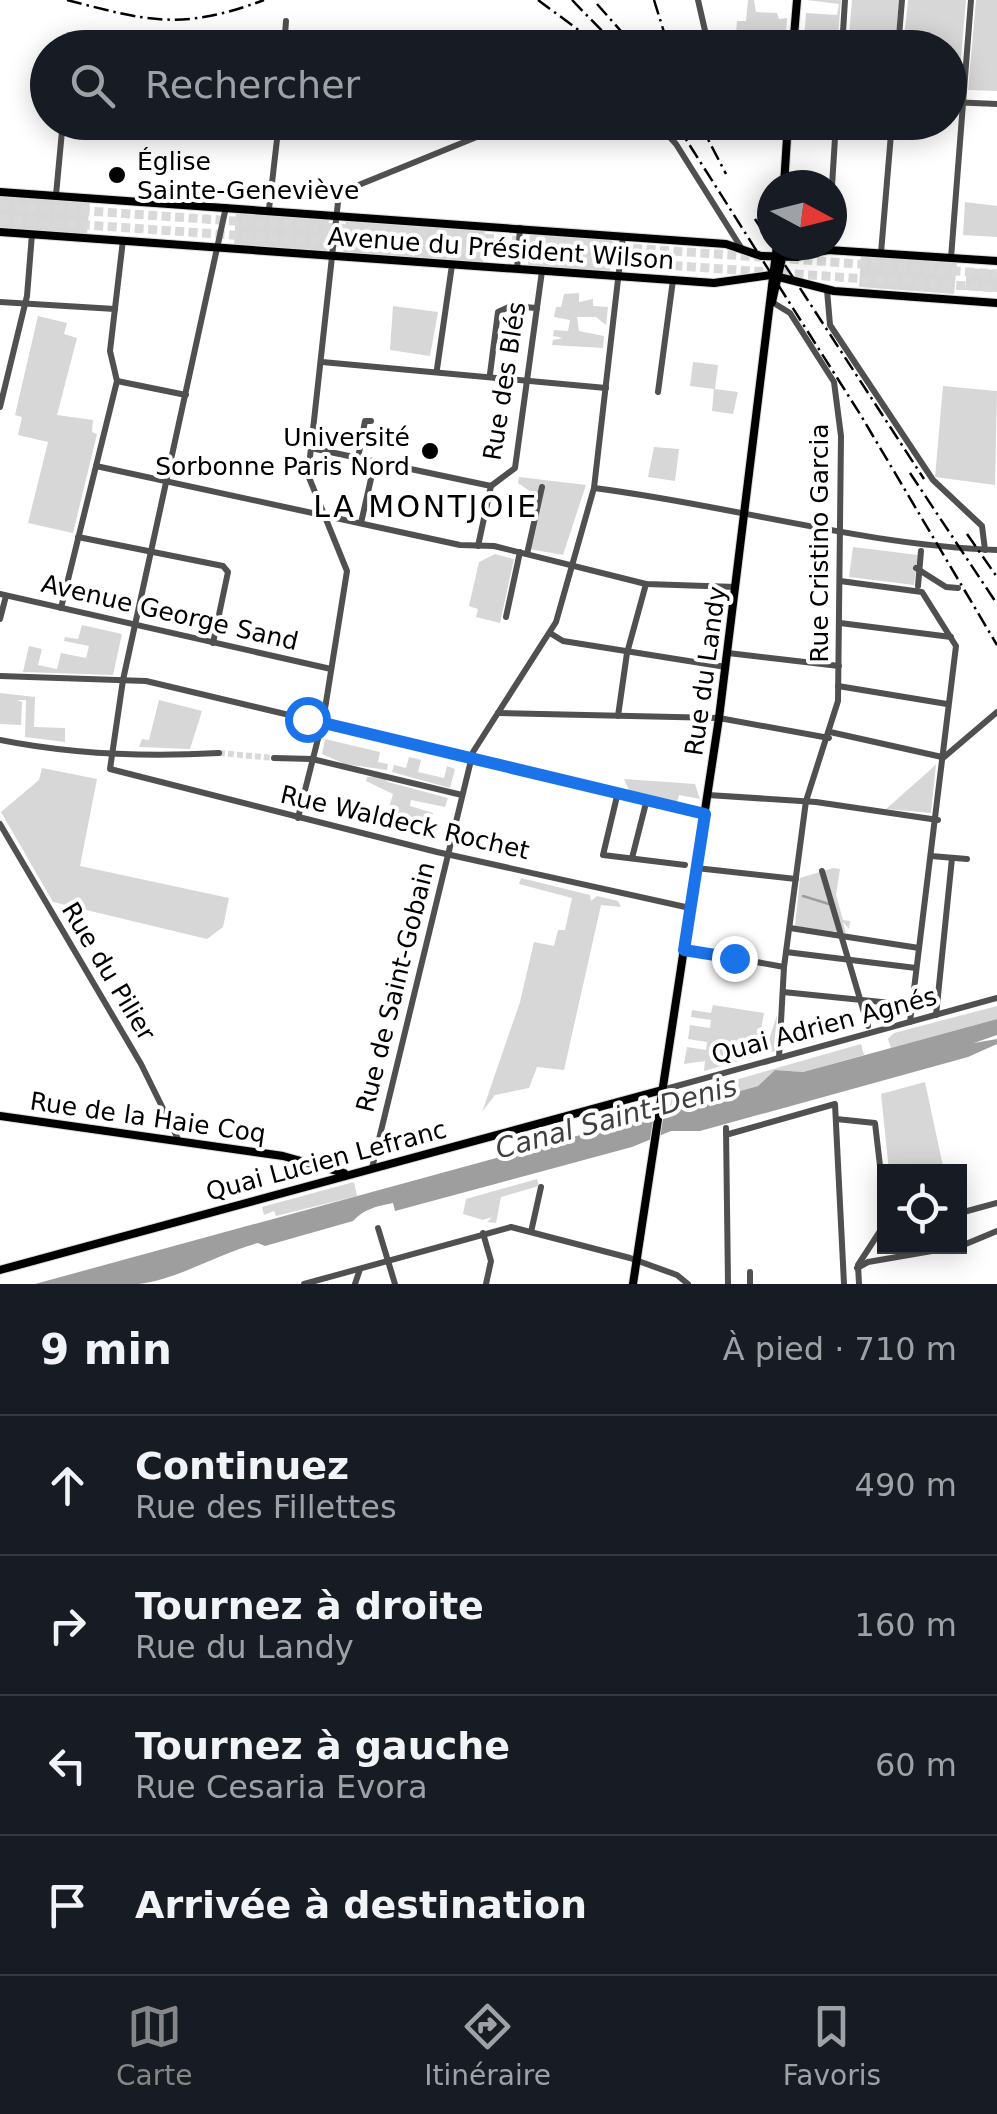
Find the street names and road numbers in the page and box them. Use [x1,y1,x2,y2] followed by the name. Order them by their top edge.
[327,222,675,275] street label: Avenue du Président Wilson
[478,300,531,462] street label: Rue des Blés
[805,423,834,663] street label: Rue Cristino Garcia
[39,569,301,656] street label: Avenue George Sand
[679,584,732,758] street label: Rue du Landy
[278,780,532,865] street label: Rue Waldeck Rochet
[350,859,441,1115] street label: Rue de Saint-Gobain
[56,897,162,1046] street label: Rue du Pilier
[708,981,940,1069] street label: Quai Adrien Agnés
[28,1087,268,1148] street label: Rue de la Haie Coq
[203,1114,450,1207] street label: Quai Lucien Lefranc

